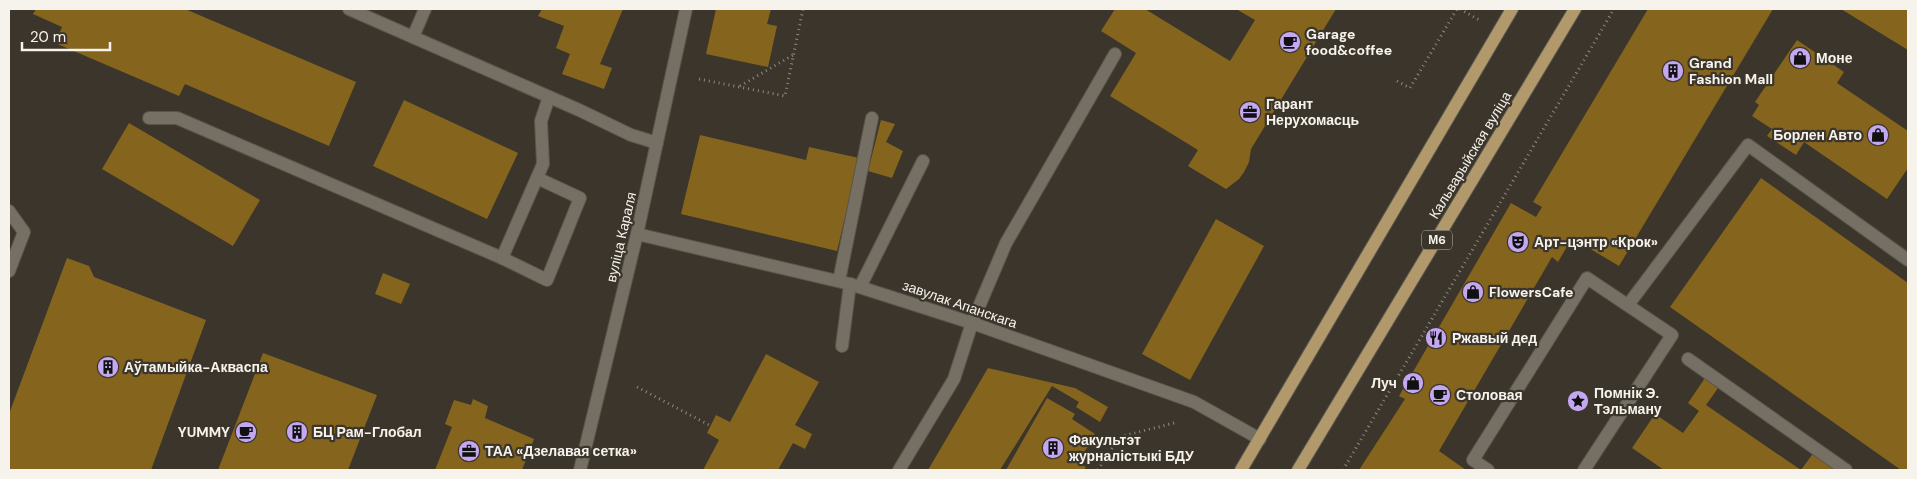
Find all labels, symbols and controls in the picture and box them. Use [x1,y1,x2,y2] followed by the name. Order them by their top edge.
[22,20,110,52] scale bar
[1306,25,1392,59] place label: Garage food&coffee
[30,27,66,47] text: 20 m
[1278,30,1302,54] cafe icon: Garage food&coffee
[1788,46,1812,70] shop icon: Моне
[1816,49,1853,67] place label: Моне
[1689,54,1773,88] place label: Grand Fashion Mall
[1661,59,1685,83] building icon: Grand Fashion Mall
[1425,88,1515,222] street label: Кальварыйская вуліца
[1266,95,1359,129] place label: Гарант Нерухомасць
[1238,100,1262,124] office icon: Гарант Нерухомасць
[1866,123,1890,147] shop icon: Борлен Авто
[1773,126,1862,144] place label: Борлен Авто
[602,190,640,284] street label: вуліца Караля
[1422,230,1452,250] road number: М6
[1506,230,1530,254] theatre icon: Арт-цэнтр «Крок»
[1534,233,1658,251] place label: Арт-цэнтр «Крок»
[900,276,1020,332] street label: завулак Апанскага
[1461,280,1485,304] shop icon: FlowersCafe
[1489,283,1574,301] place label: FlowersCafe
[1424,326,1448,350] restaurant icon: Ржавый дед
[1452,329,1537,347] place label: Ржавый дед
[96,355,120,379] building icon: Аўтамыйка-Акваспа
[124,358,268,376] place label: Аўтамыйка-Акваспа
[1401,371,1425,395] shop icon: Луч
[1371,374,1397,392] place label: Луч
[1428,383,1452,407] cafe icon: Столовая
[1594,384,1662,418] place label: Помнік Э. Тэльману
[1456,386,1523,404] place label: Столовая
[1566,389,1590,413] place icon: Помнік Э. Тэльману
[234,420,258,444] cafe icon: YUMMY
[285,420,309,444] building icon: БЦ Рам-Глобал
[178,423,230,441] place label: YUMMY
[313,423,422,441] place label: БЦ Рам-Глобал
[1068,431,1194,465] place label: Факультэт журналістыкі БДУ
[1041,436,1065,460] building icon: Факультэт журналістыкі БДУ
[457,439,481,463] office icon: ТАА «Дзелавая сетка»
[485,442,637,460] place label: ТАА «Дзелавая сетка»

